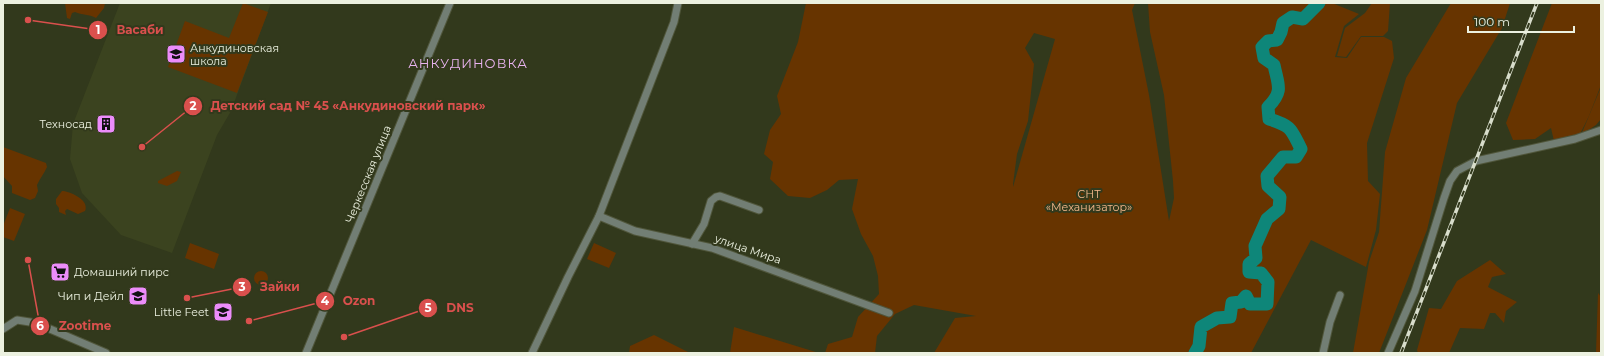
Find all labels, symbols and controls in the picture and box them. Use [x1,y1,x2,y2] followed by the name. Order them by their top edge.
[1468,8,1574,34] scale bar
[1474,14,1510,29] text: 100 m
[88,18,171,42] callout: Васаби
[96,22,100,37] text: 1
[116,22,164,37] text: Васаби
[190,41,279,68] place label: Анкудиновская школа
[165,43,187,65] school or university icon: Анкудиновская школа
[408,55,528,71] district label: АНКУДИНОВКА
[183,94,494,118] callout: Детский сад № 45 «Анкудиновский парк»
[189,98,197,113] text: 2
[210,98,486,113] text: Детский сад № 45 «Анкудиновский парк»
[95,113,117,135] building icon: Техносад
[40,117,92,131] place label: Техносад
[342,123,394,225] street label: Черкесская улица
[1046,187,1132,214] park label: СНТ «Механизатор»
[712,231,783,267] street label: улица Мира
[49,261,71,283] supermarket icon: Домашний пирс
[74,265,169,279] place label: Домашний пирс
[232,275,308,299] callout: Зайки
[237,279,246,294] text: 3
[259,279,300,294] text: Зайки
[127,285,149,307] school or university icon: Чип и Дейл
[58,289,124,303] place label: Чип и Дейл
[315,289,384,313] callout: Ozon
[321,293,330,308] text: 4
[343,293,375,308] text: Ozon
[418,296,481,320] callout: DNS
[424,300,432,315] text: 5
[446,300,474,315] text: DNS
[212,301,234,323] school or university icon: Little Feet
[154,305,210,319] place label: Little Feet
[30,314,119,338] callout: Zootime
[36,318,44,333] text: 6
[59,318,112,333] text: Zootime

